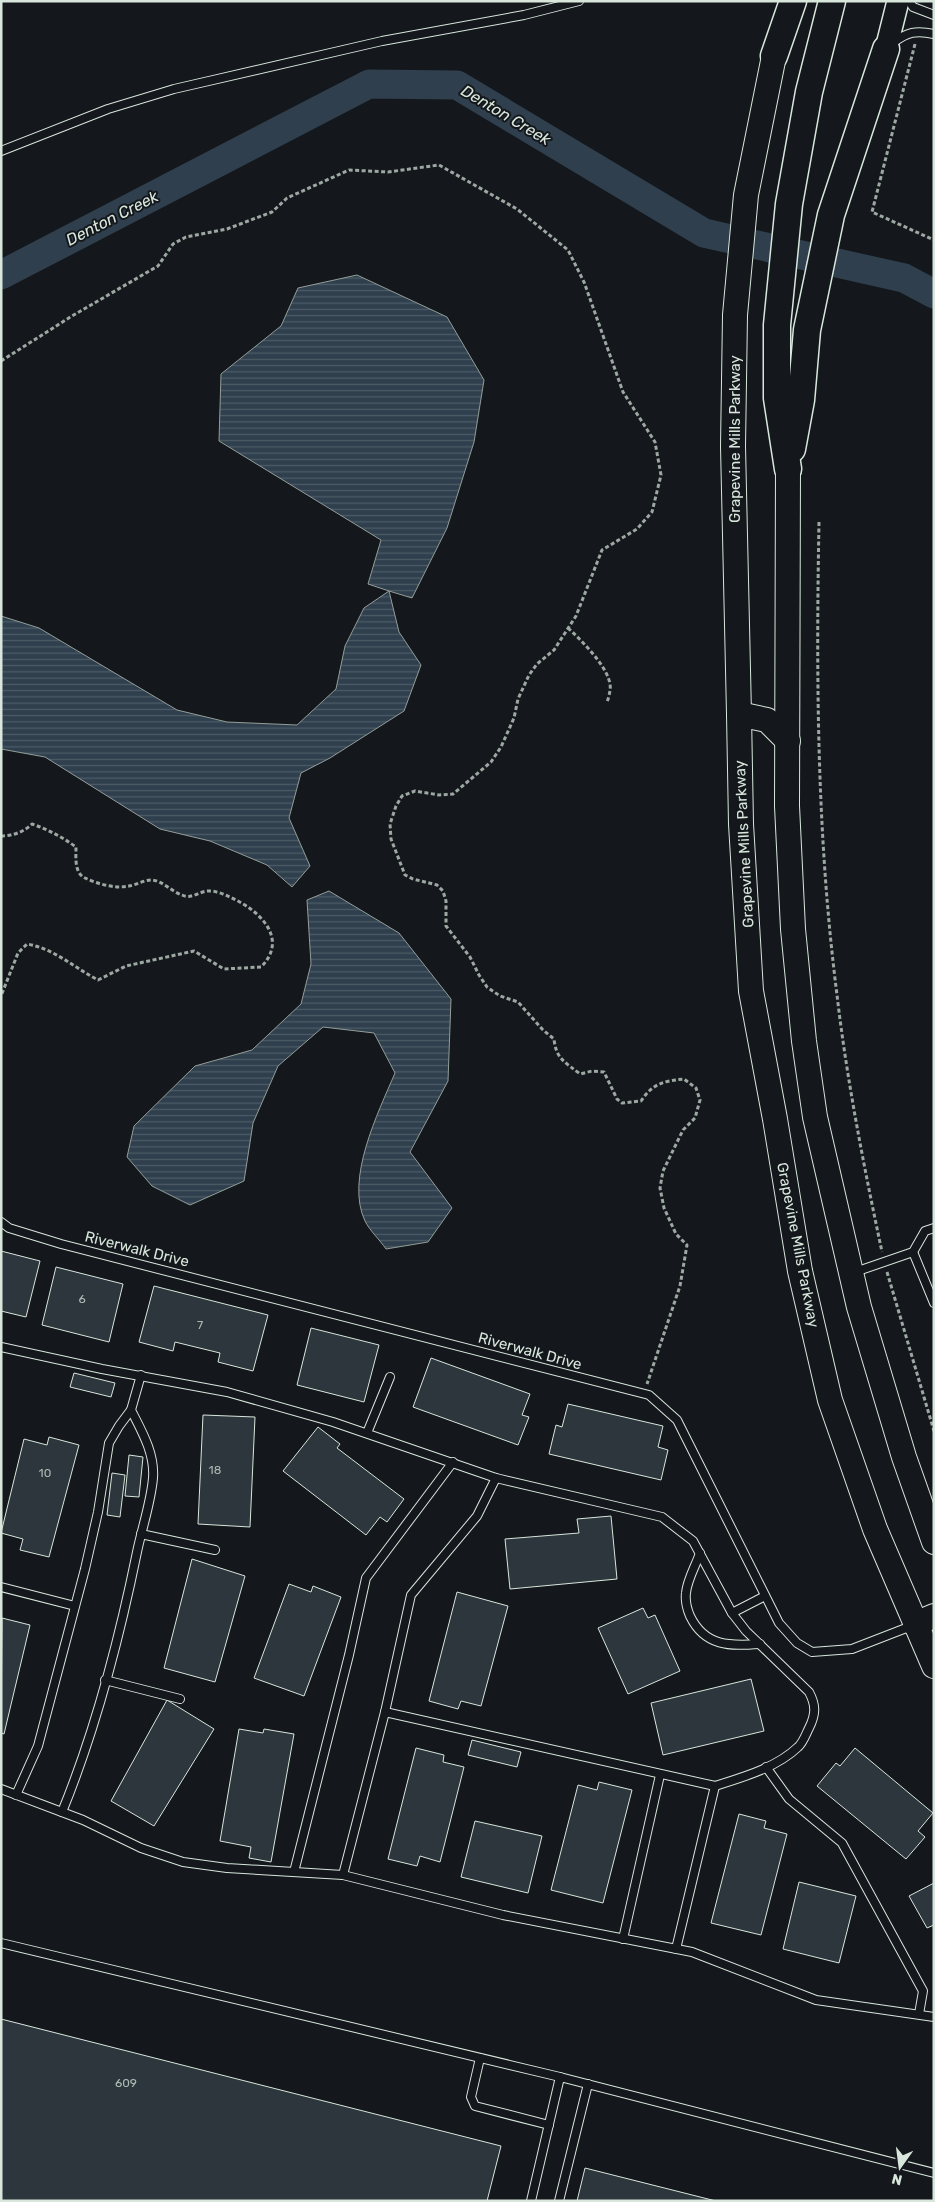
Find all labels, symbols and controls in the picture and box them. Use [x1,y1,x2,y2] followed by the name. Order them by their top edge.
[458,81,555,150] water label: Denton Creek
[63,186,162,249] water label: Denton Creek
[726,355,744,523] street label: Grapevine Mills Parkway
[731,760,757,928] street label: Grapevine Mills Parkway
[773,1161,823,1329] street label: Grapevine Mills Parkway
[83,1227,191,1271] street label: Riverwalk Drive
[78,1292,86,1306] house number: 6
[197,1318,203,1332] house number: 7
[476,1329,584,1373] street label: Riverwalk Drive
[209,1463,221,1477] house number: 18
[39,1466,51,1480] house number: 10
[115,2076,137,2090] house number: 609
[875,2142,925,2192] north arrow
[890,2170,904,2189] text: N

